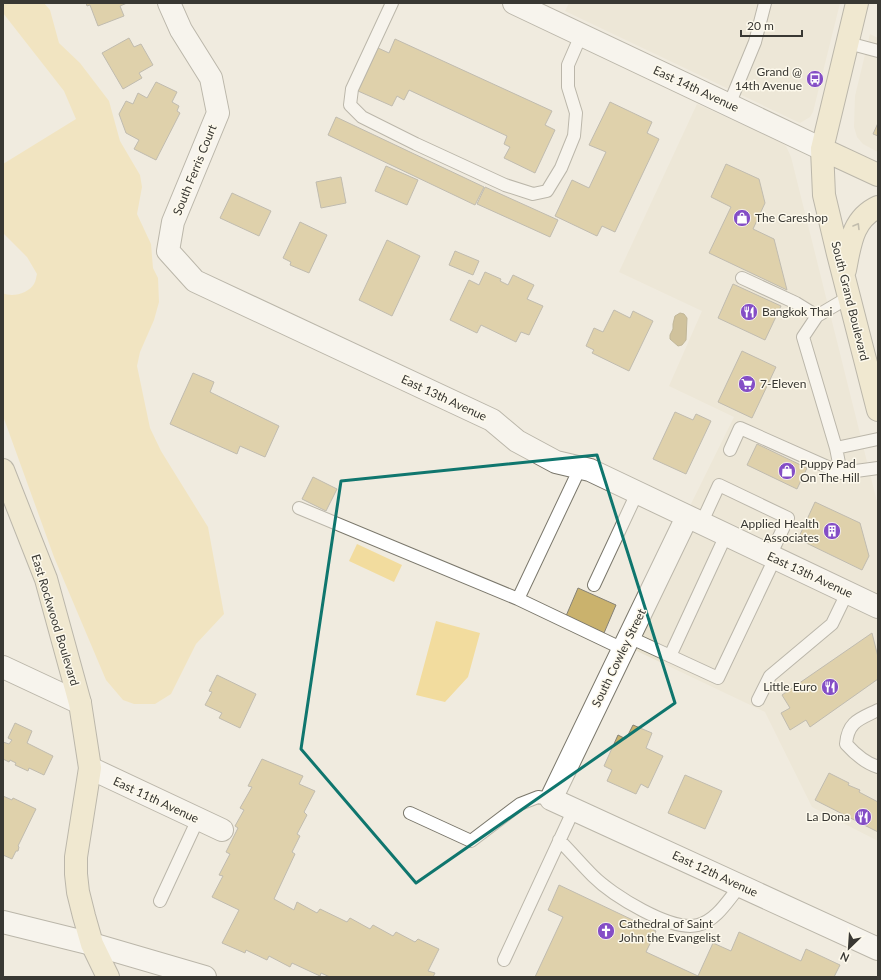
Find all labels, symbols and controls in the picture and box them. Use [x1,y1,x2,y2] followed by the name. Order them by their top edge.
[741,12,802,38] scale bar
[747,18,774,33] text: 20 m
[651,62,741,115] street label: East 14th Avenue
[735,64,802,93] place label: Grand @ 14th Avenue
[805,69,825,89] bus stop icon: Grand @ 14th Avenue
[169,122,220,217] street label: South Ferris Court
[732,208,752,228] shop icon: The Careshop
[755,210,828,225] place label: The Careshop
[853,223,860,230] one-way arrow
[828,240,873,362] street label: South Grand Boulevard
[739,302,759,322] restaurant icon: Bangkok Thai
[762,304,833,319] place label: Bangkok Thai
[399,371,489,424] street label: East 13th Avenue
[737,374,757,394] supermarket icon: 7-Eleven
[760,376,806,391] place label: 7-Eleven
[800,456,860,485] place label: Puppy Pad On The Hill
[777,461,797,481] shop icon: Puppy Pad On The Hill
[741,516,819,545] place label: Applied Health Associates
[822,521,842,541] building icon: Applied Health Associates
[765,548,855,601] street label: East 13th Avenue
[28,552,83,688] street label: East Rockwood Boulevard
[588,605,649,709] street label: South Cowley Street
[820,677,840,697] restaurant icon: Little Euro
[763,679,817,694] place label: Little Euro
[111,773,201,826] street label: East 11th Avenue
[853,807,873,827] restaurant icon: La Dona
[806,809,850,824] place label: La Dona
[670,847,760,900] street label: East 12th Avenue
[619,916,721,945] place label: Cathedral of Saint John the Evangelist
[596,921,616,941] church icon: Cathedral of Saint John the Evangelist
[829,928,869,968] north arrow
[838,950,851,965] text: N

